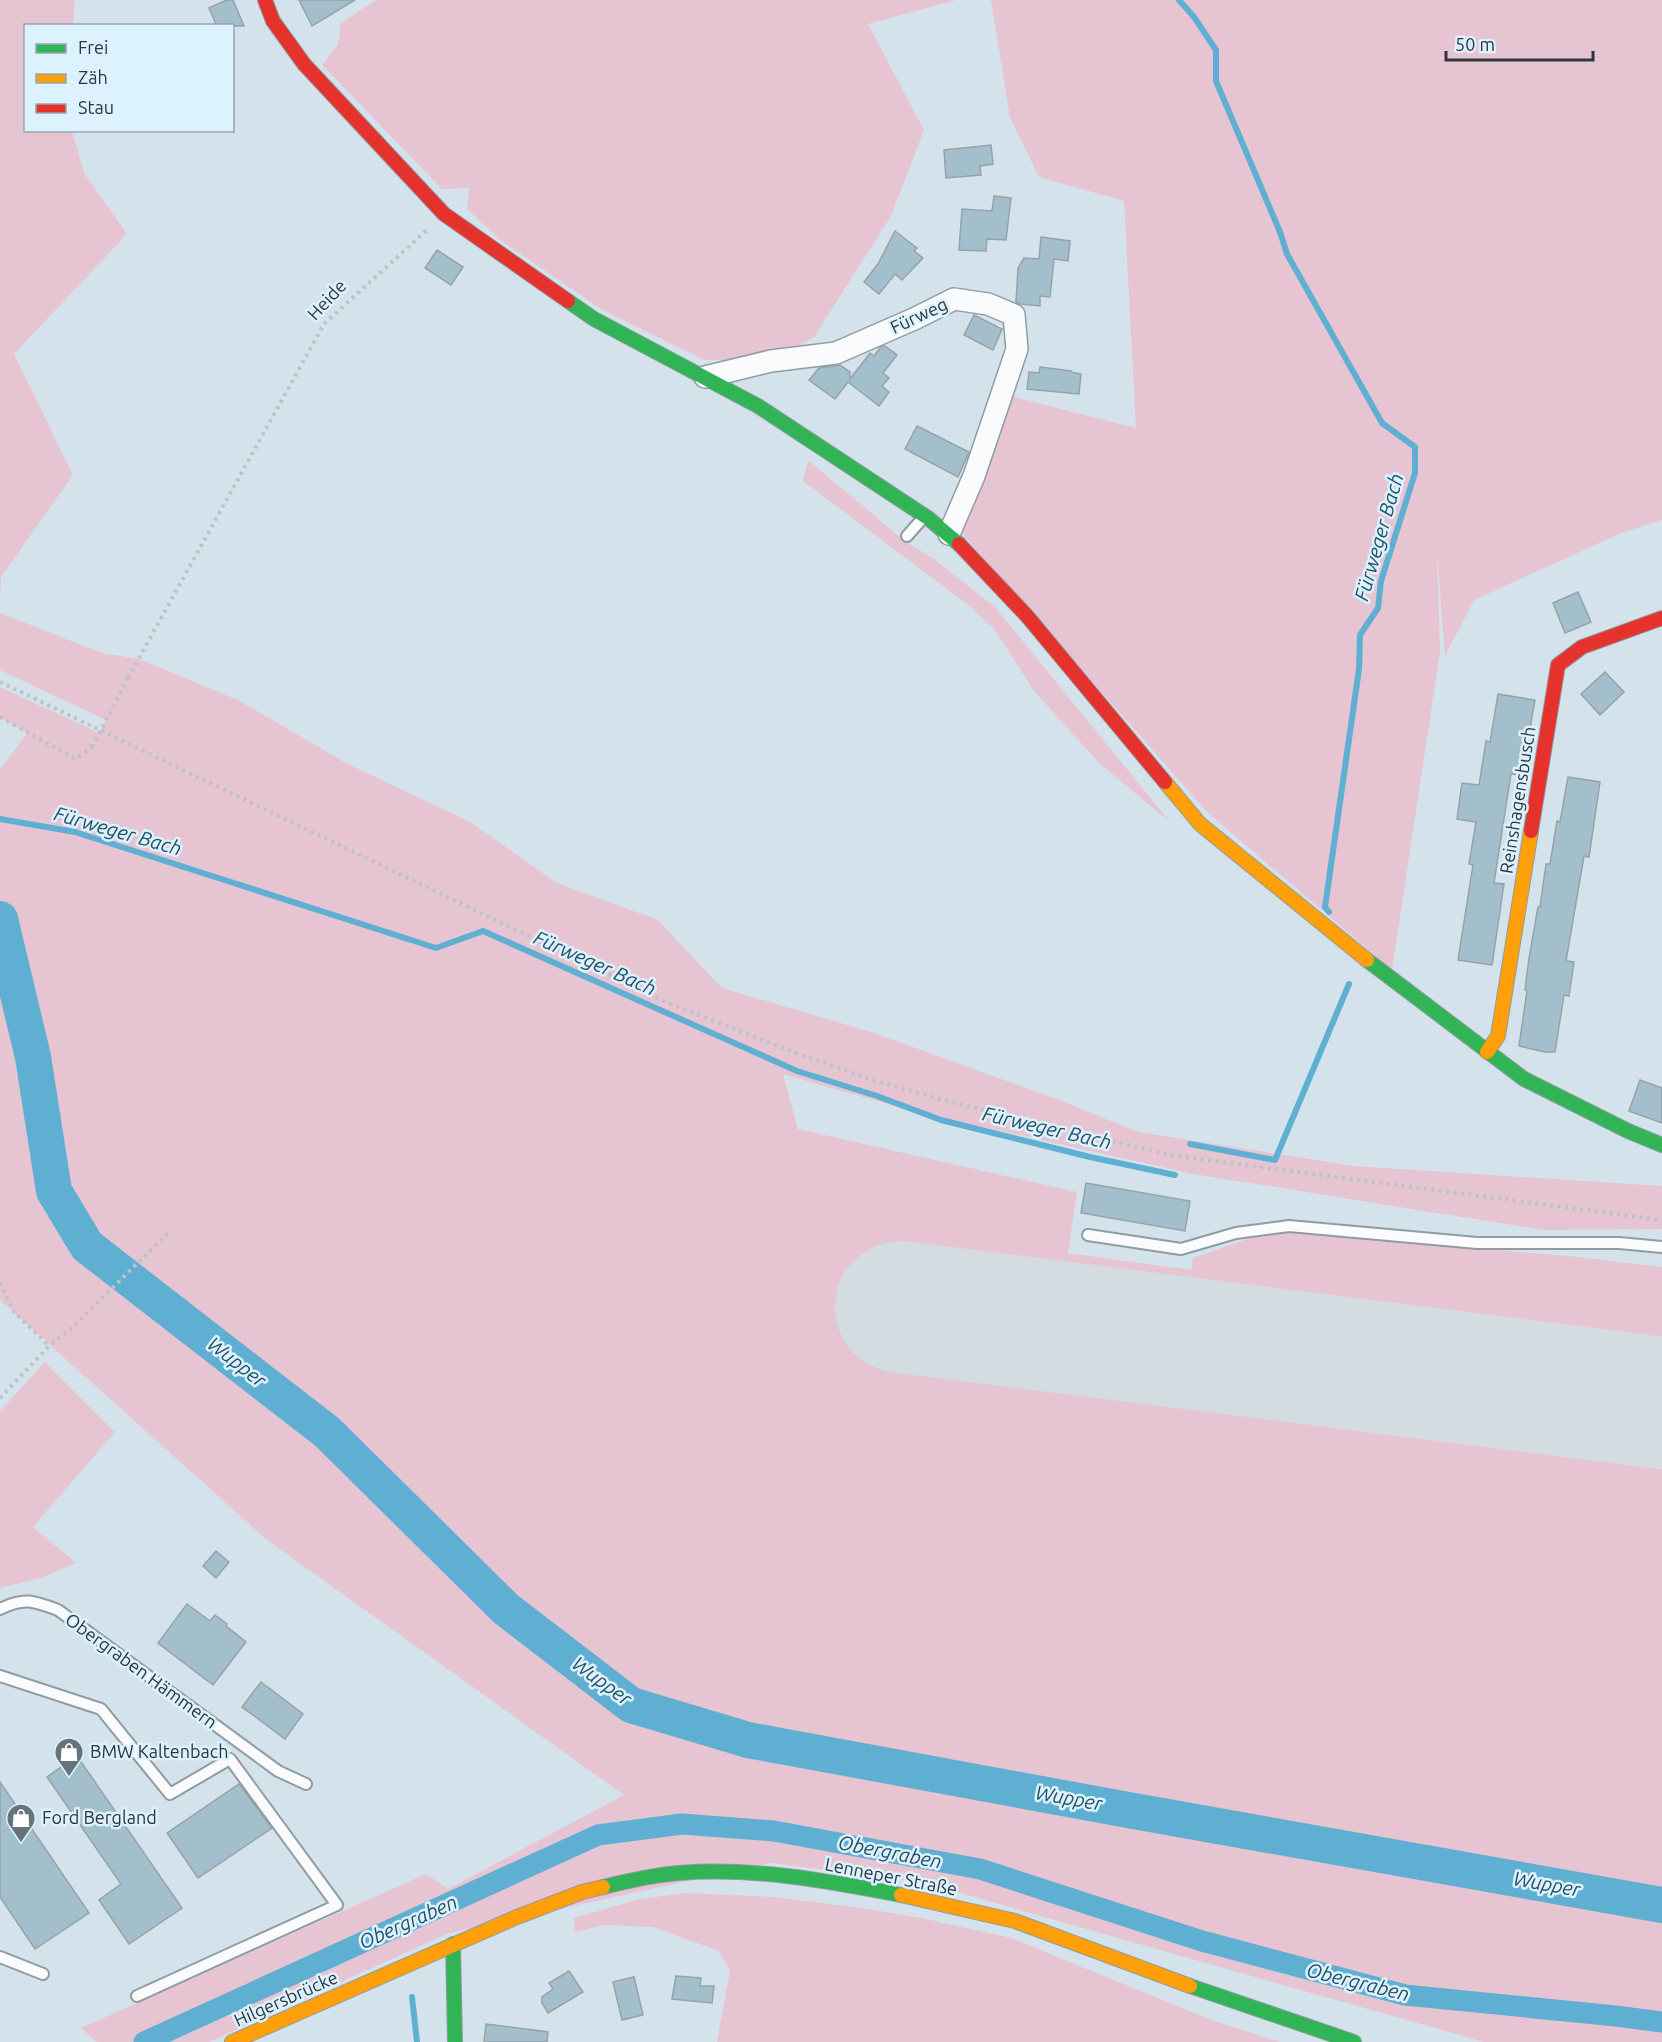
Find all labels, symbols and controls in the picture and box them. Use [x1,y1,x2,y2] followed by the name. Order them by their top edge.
[24,24,234,132] legend
[1446,24,1593,62] scale bar
[1455,34,1495,54] text: 50 m
[78,37,108,57] text: Frei
[78,67,108,87] text: Zäh
[78,97,114,117] text: Stau
[303,275,350,323] street label: Heide
[887,293,950,337] street label: Fürweg
[1349,470,1408,603] water label: Fürweger Bach
[1495,725,1539,875] street label: Reinshagensbusch
[52,801,185,860] water label: Fürweger Bach
[530,925,660,1000] water label: Fürweger Bach
[980,1102,1114,1154] water label: Fürweger Bach
[204,1332,272,1392] water label: Wupper
[62,1608,221,1732] street label: Obergraben Hämmern
[568,1651,637,1711] water label: Wupper
[53,1736,85,1778] shop icon: BMW Kaltenbach
[90,1741,228,1761] place label: BMW Kaltenbach
[1034,1780,1106,1815] water label: Wupper
[5,1802,37,1844] shop icon: Ford Bergland
[42,1807,157,1827] place label: Ford Bergland
[836,1830,944,1873] water label: Obergraben
[823,1853,959,1899] street label: Lenneper Straße
[1512,1866,1584,1901] water label: Wupper
[355,1890,460,1953] water label: Obergraben
[1304,1958,1412,2005] water label: Obergraben
[231,1966,340,2030] street label: Hilgersbrücke

